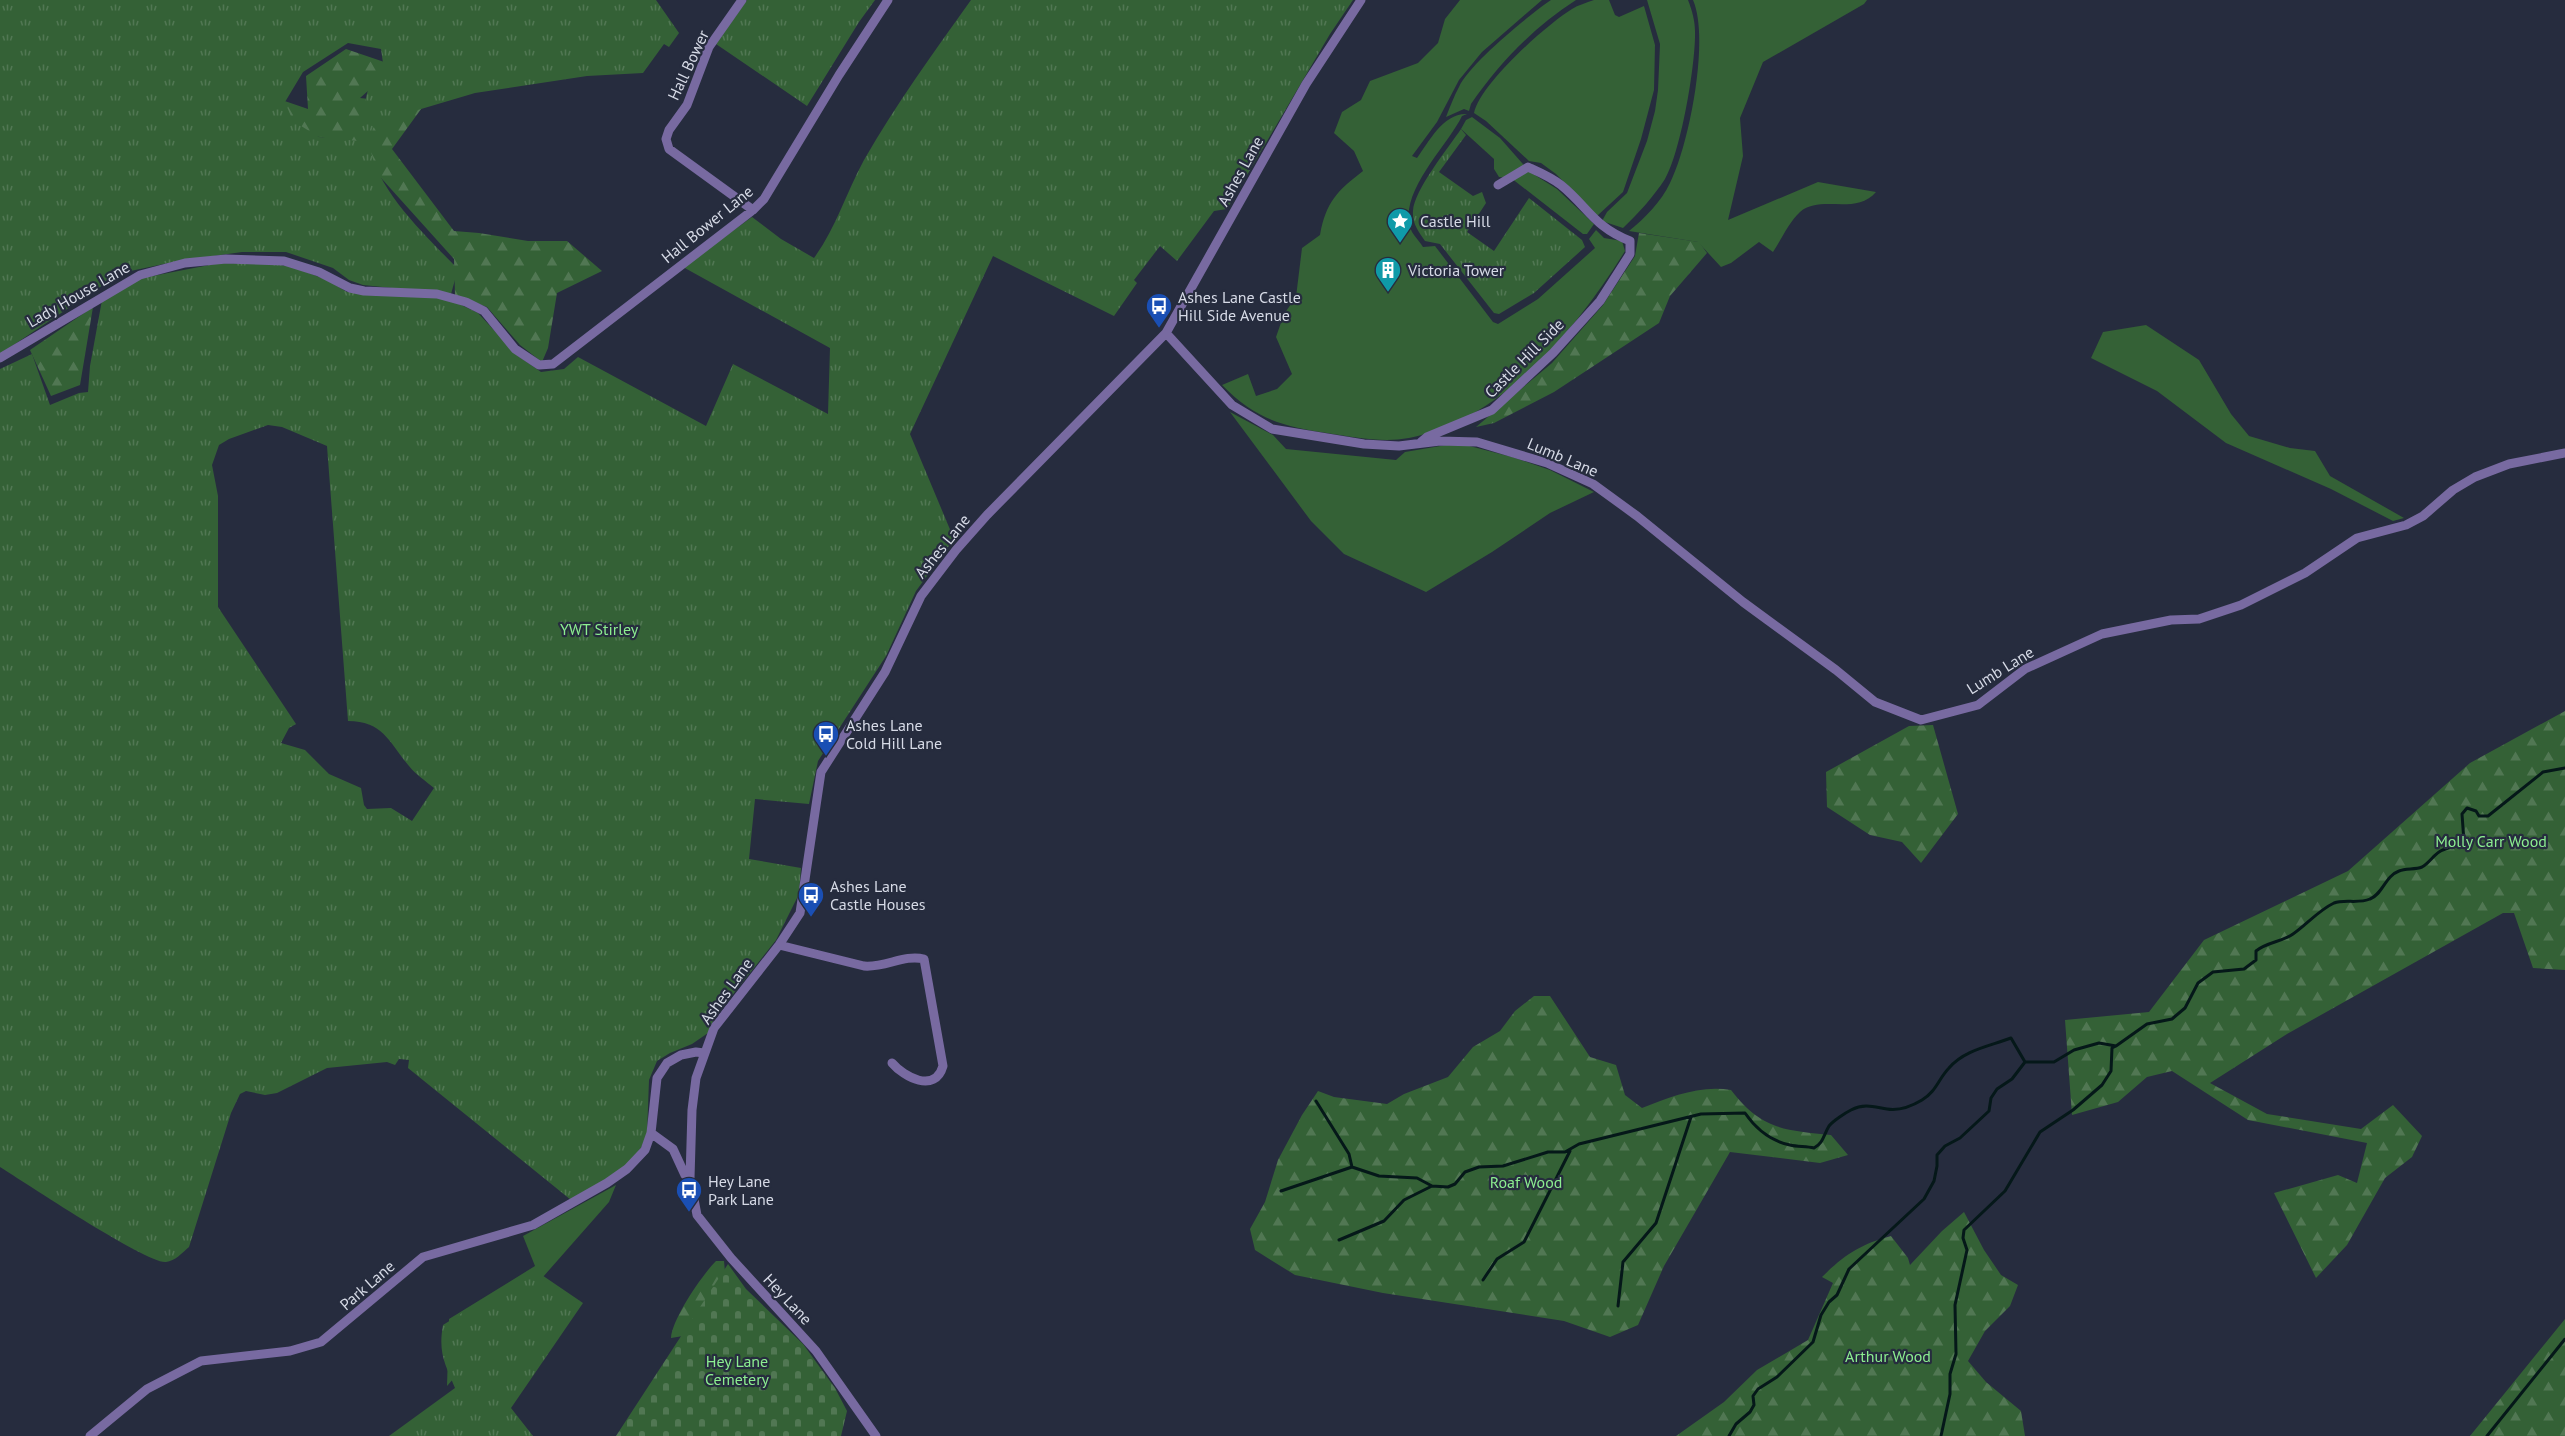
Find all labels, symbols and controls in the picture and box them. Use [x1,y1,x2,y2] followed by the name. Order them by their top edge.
[663,26,713,103] street label: Hall Bower
[1213,133,1267,209] street label: Ashes Lane
[657,181,757,267] street label: Hall Bower Lane
[1385,206,1415,244] place icon: Castle Hill
[1420,211,1491,231] place label: Castle Hill
[1373,255,1403,293] building icon: Victoria Tower
[23,256,133,332] street label: Lady House Lane
[1407,260,1505,280] place label: Victoria Tower
[1178,287,1301,325] place label: Ashes Lane Castle Hill Side Avenue
[1144,291,1174,329] bus stop icon: Ashes Lane Castle Hill Side Avenue
[1480,314,1568,402] street label: Castle Hill Side
[1524,433,1602,481] street label: Lumb Lane
[910,510,974,582] street label: Ashes Lane
[560,619,639,639] park label: YWT Stirley
[1963,642,2037,698] street label: Lumb Lane
[846,715,942,753] place label: Ashes Lane Cold Hill Lane
[811,719,841,757] bus stop icon: Ashes Lane Cold Hill Lane
[2435,831,2547,851] park label: Molly Carr Wood
[830,876,926,914] place label: Ashes Lane Castle Houses
[796,880,826,918] bus stop icon: Ashes Lane Castle Houses
[695,954,757,1028] street label: Ashes Lane
[708,1171,774,1209] place label: Hey Lane Park Lane
[1490,1172,1562,1192] park label: Roaf Wood
[674,1175,704,1213] bus stop icon: Hey Lane Park Lane
[336,1256,398,1314] street label: Park Lane
[759,1269,817,1329] street label: Hey Lane
[1845,1346,1931,1366] park label: Arthur Wood
[705,1351,770,1389] park label: Hey Lane Cemetery

